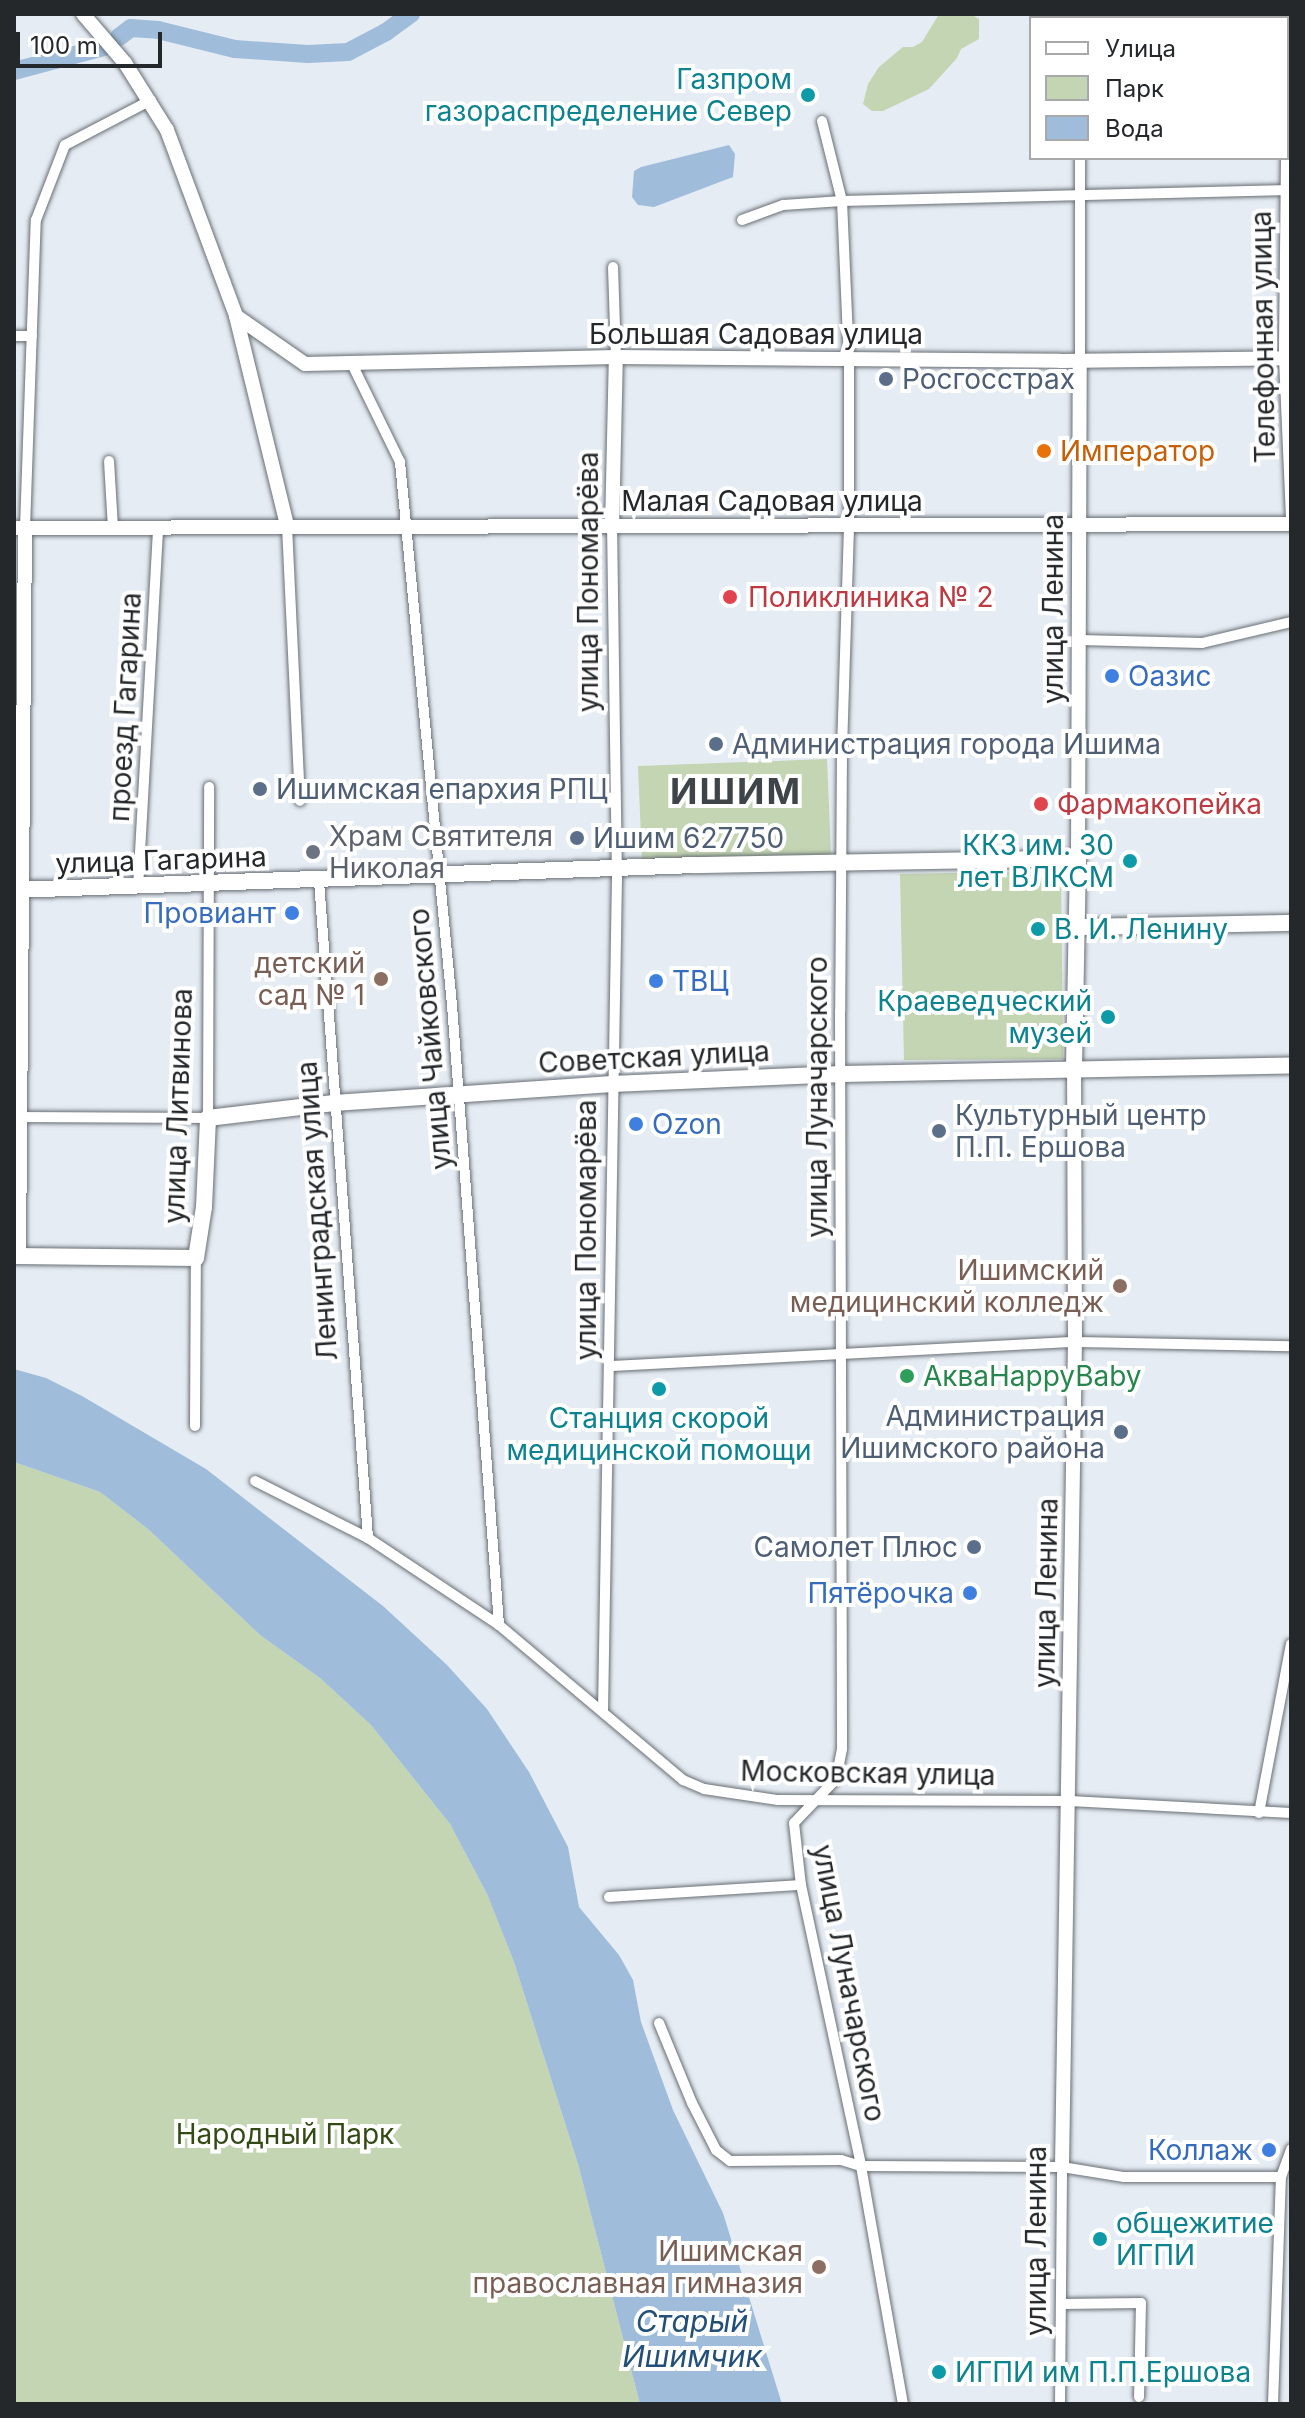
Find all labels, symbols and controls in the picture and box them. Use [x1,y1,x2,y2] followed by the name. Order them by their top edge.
[20,16,166,66] scale bar
[1029,16,1289,160] legend
[30,31,98,60] text: 100 m
[1105,34,1176,63] text: Улица
[425,62,792,128] place label: Газпром газораспределение Север
[1105,74,1164,103] text: Парк
[799,86,817,104] marker: Газпром газораспределение Север
[1105,114,1164,143] text: Вода
[1244,210,1282,464] street label: Телефонная улица
[589,317,923,351] street label: Большая Садовая улица
[902,362,1075,396] place label: Росгосстрах
[877,370,895,388] marker: Росгосстрах
[1060,434,1215,468] place label: Император
[1035,442,1053,460] marker: Император
[571,452,605,712] street label: улица Пономарёва
[621,484,923,518] street label: Малая Садовая улица
[1036,514,1070,704] street label: улица Ленина
[748,580,994,614] place label: Поликлиника № 2
[719,586,741,608] marker: Поликлиника № 2
[102,591,148,823] street label: проезд Гагарина
[1128,659,1212,693] place label: Оазис
[1103,667,1121,685] marker: Оазис
[732,727,1161,761] place label: Администрация города Ишима
[707,735,725,753] marker: Администрация города Ишима
[670,770,802,814] district label: ИШИМ
[276,772,608,806] place label: Ишимская епархия РПЦ
[251,780,269,798] marker: Ишимская епархия РПЦ
[1057,787,1262,821] place label: Фармакопейка
[1032,795,1050,813] marker: Фармакопейка
[329,819,553,885] place label: Храм Святителя Николая
[593,821,784,855] place label: Ишим 627750
[958,828,1114,894] place label: ККЗ им. 30 лет ВЛКСМ
[568,829,586,847] marker: Ишим 627750
[55,840,267,880] street label: улица Гагарина
[304,843,322,861] marker: Храм Святителя Николая
[1121,852,1139,870] marker: ККЗ им. 30 лет ВЛКСМ
[144,896,276,930] place label: Провиант
[283,904,301,922] marker: Провиант
[402,907,458,1171] street label: улица Чайковского
[1054,912,1228,946] place label: В. И. Ленину
[1029,920,1047,938] marker: В. И. Ленину
[254,946,365,1012] place label: детский сад № 1
[800,956,834,1238] street label: улица Луначарского
[672,964,729,998] place label: ТВЦ
[372,970,390,988] marker: детский сад № 1
[647,972,665,990] marker: ТВЦ
[877,984,1092,1050] place label: Краеведческий музей
[157,988,199,1224] street label: улица Литвинова
[1099,1008,1117,1026] marker: Краеведческий музей
[537,1034,771,1080] street label: Советская улица
[290,1060,344,1362] street label: Ленинградская улица
[955,1098,1207,1164] place label: Культурный центр П.П. Ершова
[569,1100,603,1360] street label: улица Пономарёва
[652,1107,722,1141] place label: Ozon
[627,1115,645,1133] marker: Ozon
[930,1122,948,1140] marker: Культурный центр П.П. Ершова
[790,1253,1104,1319] place label: Ишимский медицинский колледж
[1111,1277,1129,1295] marker: Ишимский медицинский колледж
[923,1359,1142,1393] place label: АкваHappyBaby
[898,1367,916,1385] marker: АкваHappyBaby
[650,1380,668,1398] marker: Станция скорой медицинской помощи
[840,1399,1105,1465] place label: Администрация Ишимского района
[506,1401,812,1467] place label: Станция скорой медицинской помощи
[1112,1423,1130,1441] marker: Администрация Ишимского района
[1028,1498,1064,1688] street label: улица Ленина
[754,1530,958,1564] place label: Самолет Плюс
[965,1538,983,1556] marker: Самолет Плюс
[807,1576,954,1610] place label: Пятёрочка
[961,1584,979,1602] marker: Пятёрочка
[740,1754,996,1792] street label: Московская улица
[806,1842,892,2124] street label: улица Луначарского
[176,2117,394,2151] park label: Народный Парк
[1148,2133,1253,2167] place label: Коллаж
[1260,2141,1278,2159] marker: Коллаж
[1019,2146,1053,2336] street label: улица Ленина
[1116,2206,1274,2272] place label: общежитие ИГПИ
[1091,2230,1109,2248] marker: общежитие ИГПИ
[473,2234,803,2300] place label: Ишимская православная гимназия
[810,2258,828,2276] marker: Ишимская православная гимназия
[622,2303,762,2374] water label: Старый Ишимчик
[955,2355,1251,2389] place label: ИГПИ им П.П.Ершова
[930,2363,948,2381] marker: ИГПИ им П.П.Ершова

